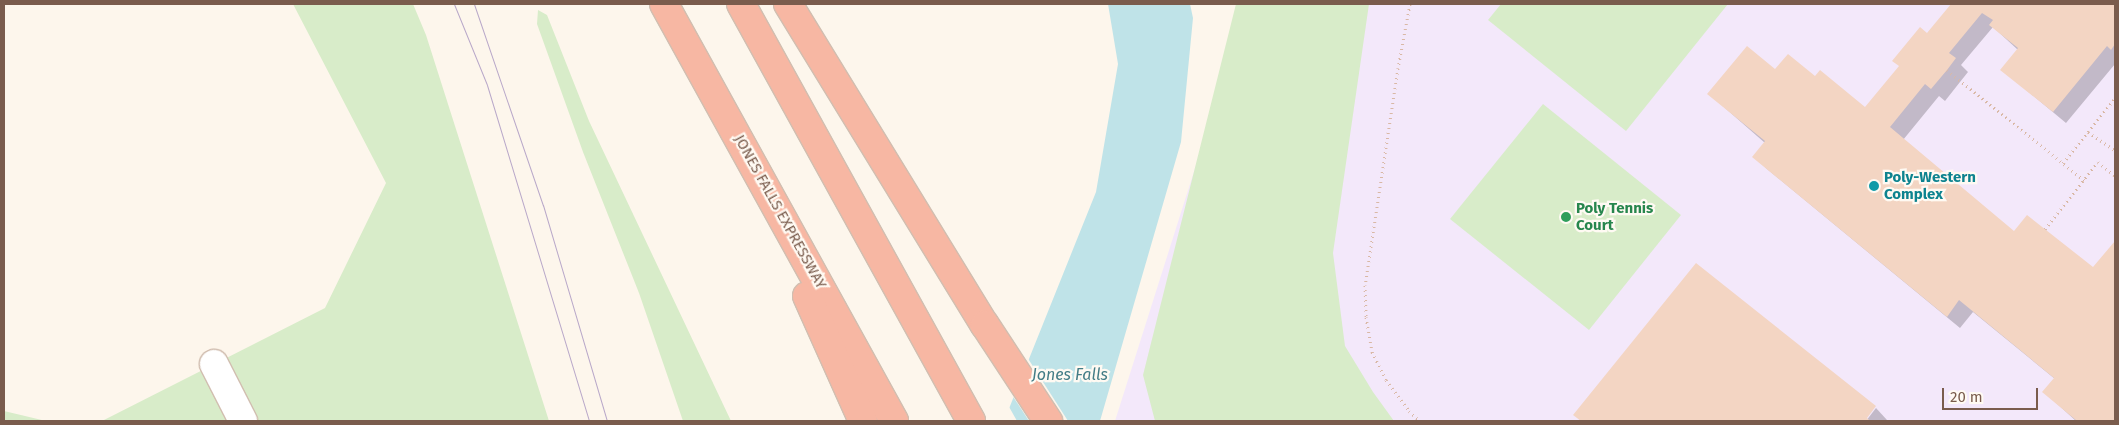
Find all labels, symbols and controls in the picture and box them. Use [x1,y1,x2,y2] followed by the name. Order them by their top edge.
[730,132,830,292] street label: JONES FALLS EXPRESSWAY
[1884,168,1976,203] place label: Poly-Western Complex
[1868,180,1880,192] marker: Poly-Western Complex
[1576,199,1653,234] place label: Poly Tennis Court
[1560,211,1572,223] marker: Poly Tennis Court
[1032,365,1108,385] water label: Jones Falls
[1944,378,2040,410] scale bar
[1950,388,1983,406] text: 20 m

